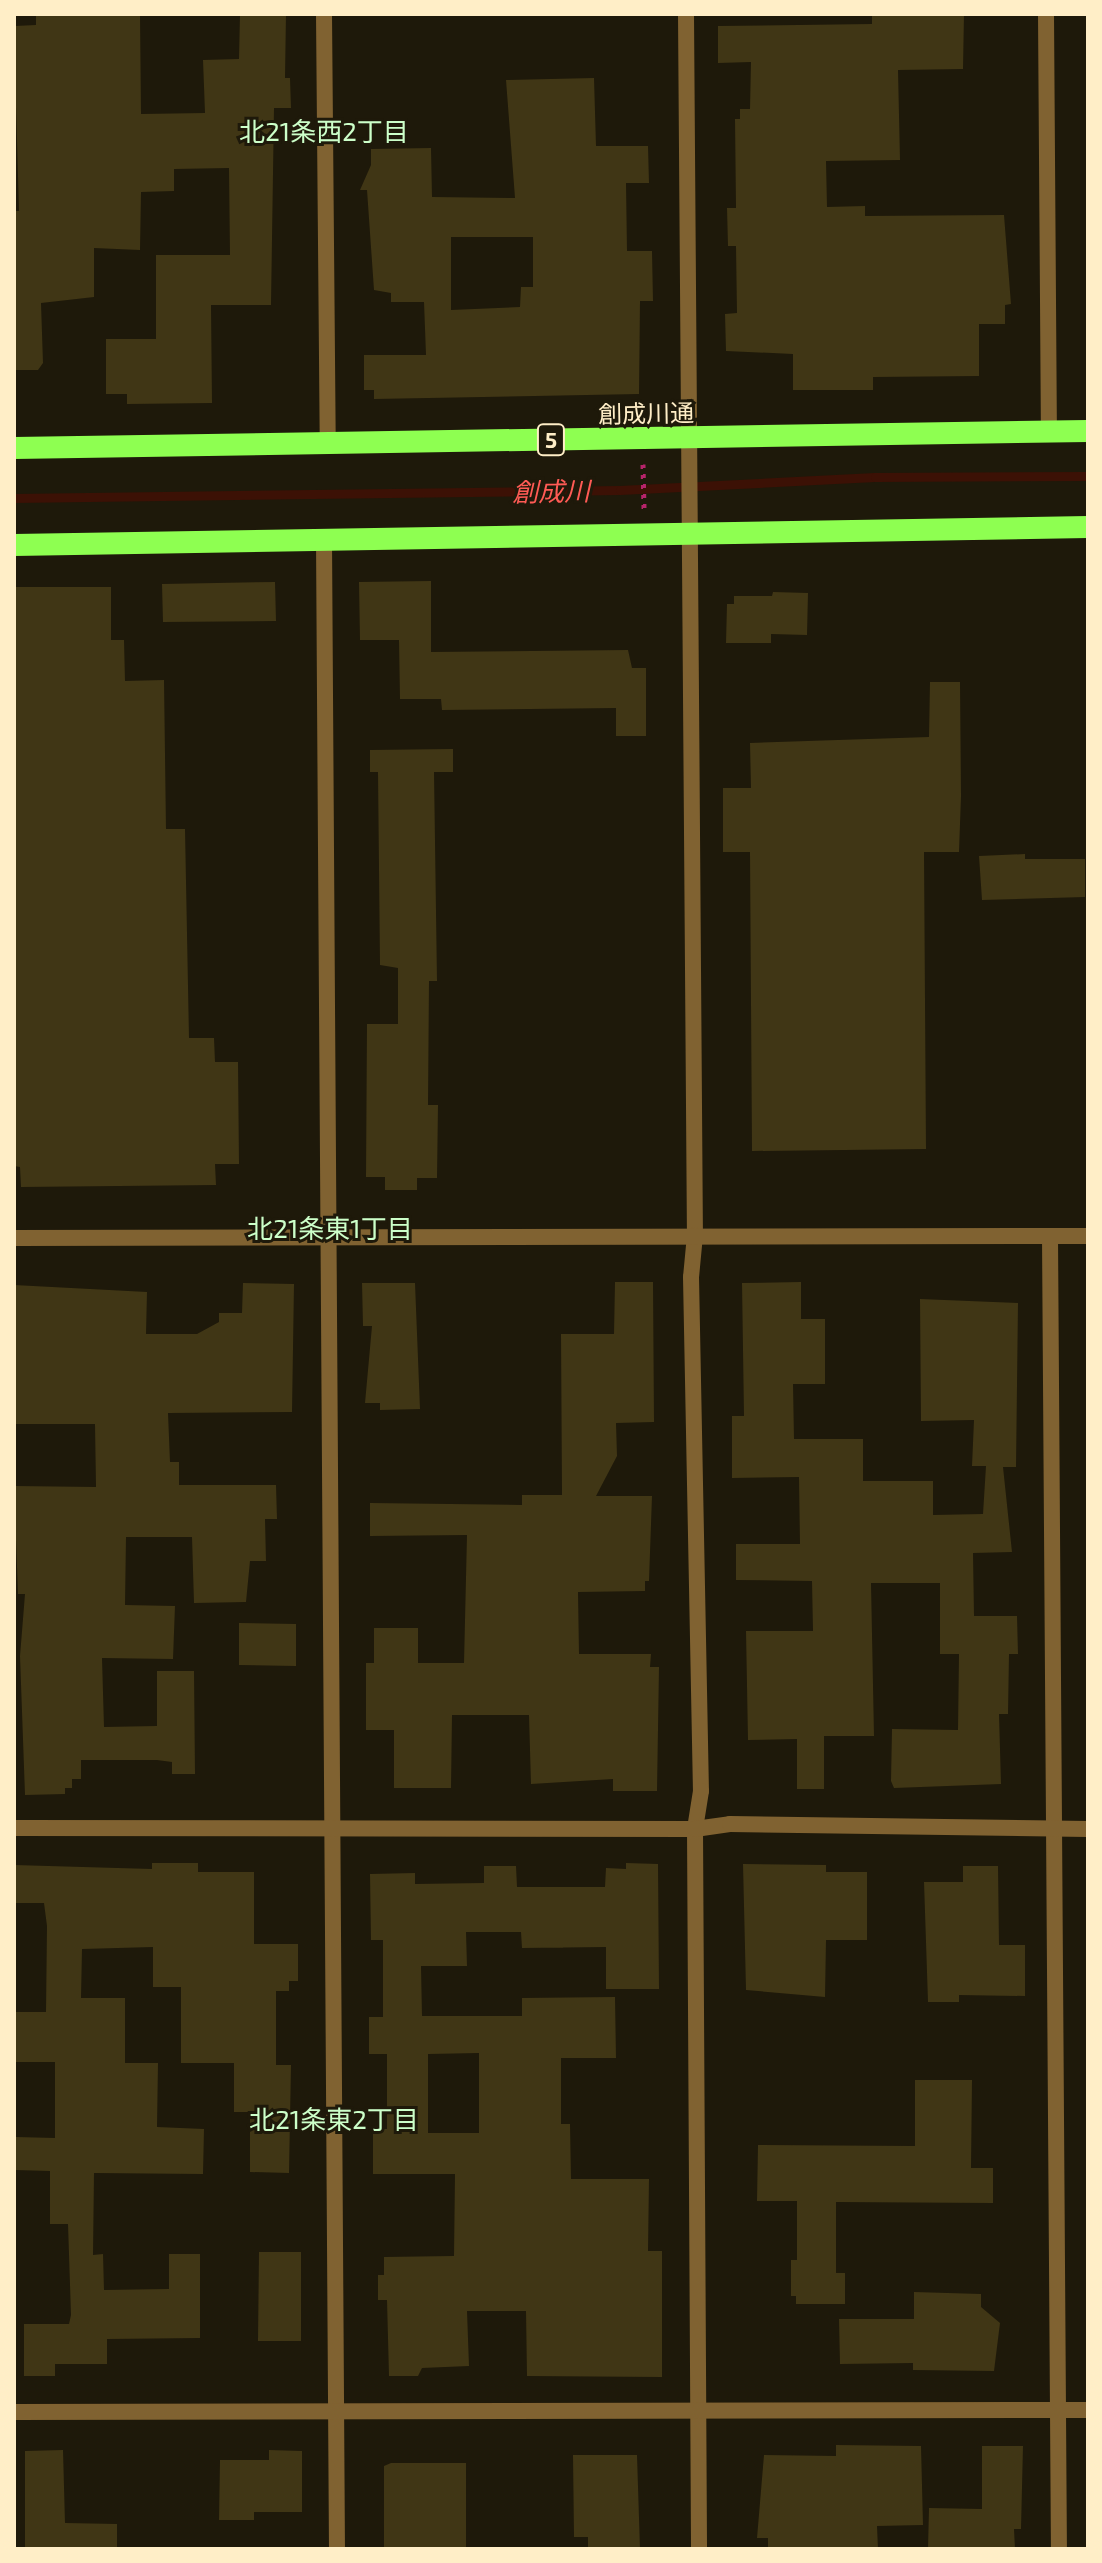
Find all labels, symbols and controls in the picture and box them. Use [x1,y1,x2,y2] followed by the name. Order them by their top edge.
[239,115,409,147] district label: 北21条西2丁目
[598,398,694,428] street label: 創成川通
[535,422,567,458] road number: 5
[512,475,590,507] water label: 創成川
[247,1212,413,1244] district label: 北21条東1丁目
[249,2103,419,2135] district label: 北21条東2丁目

